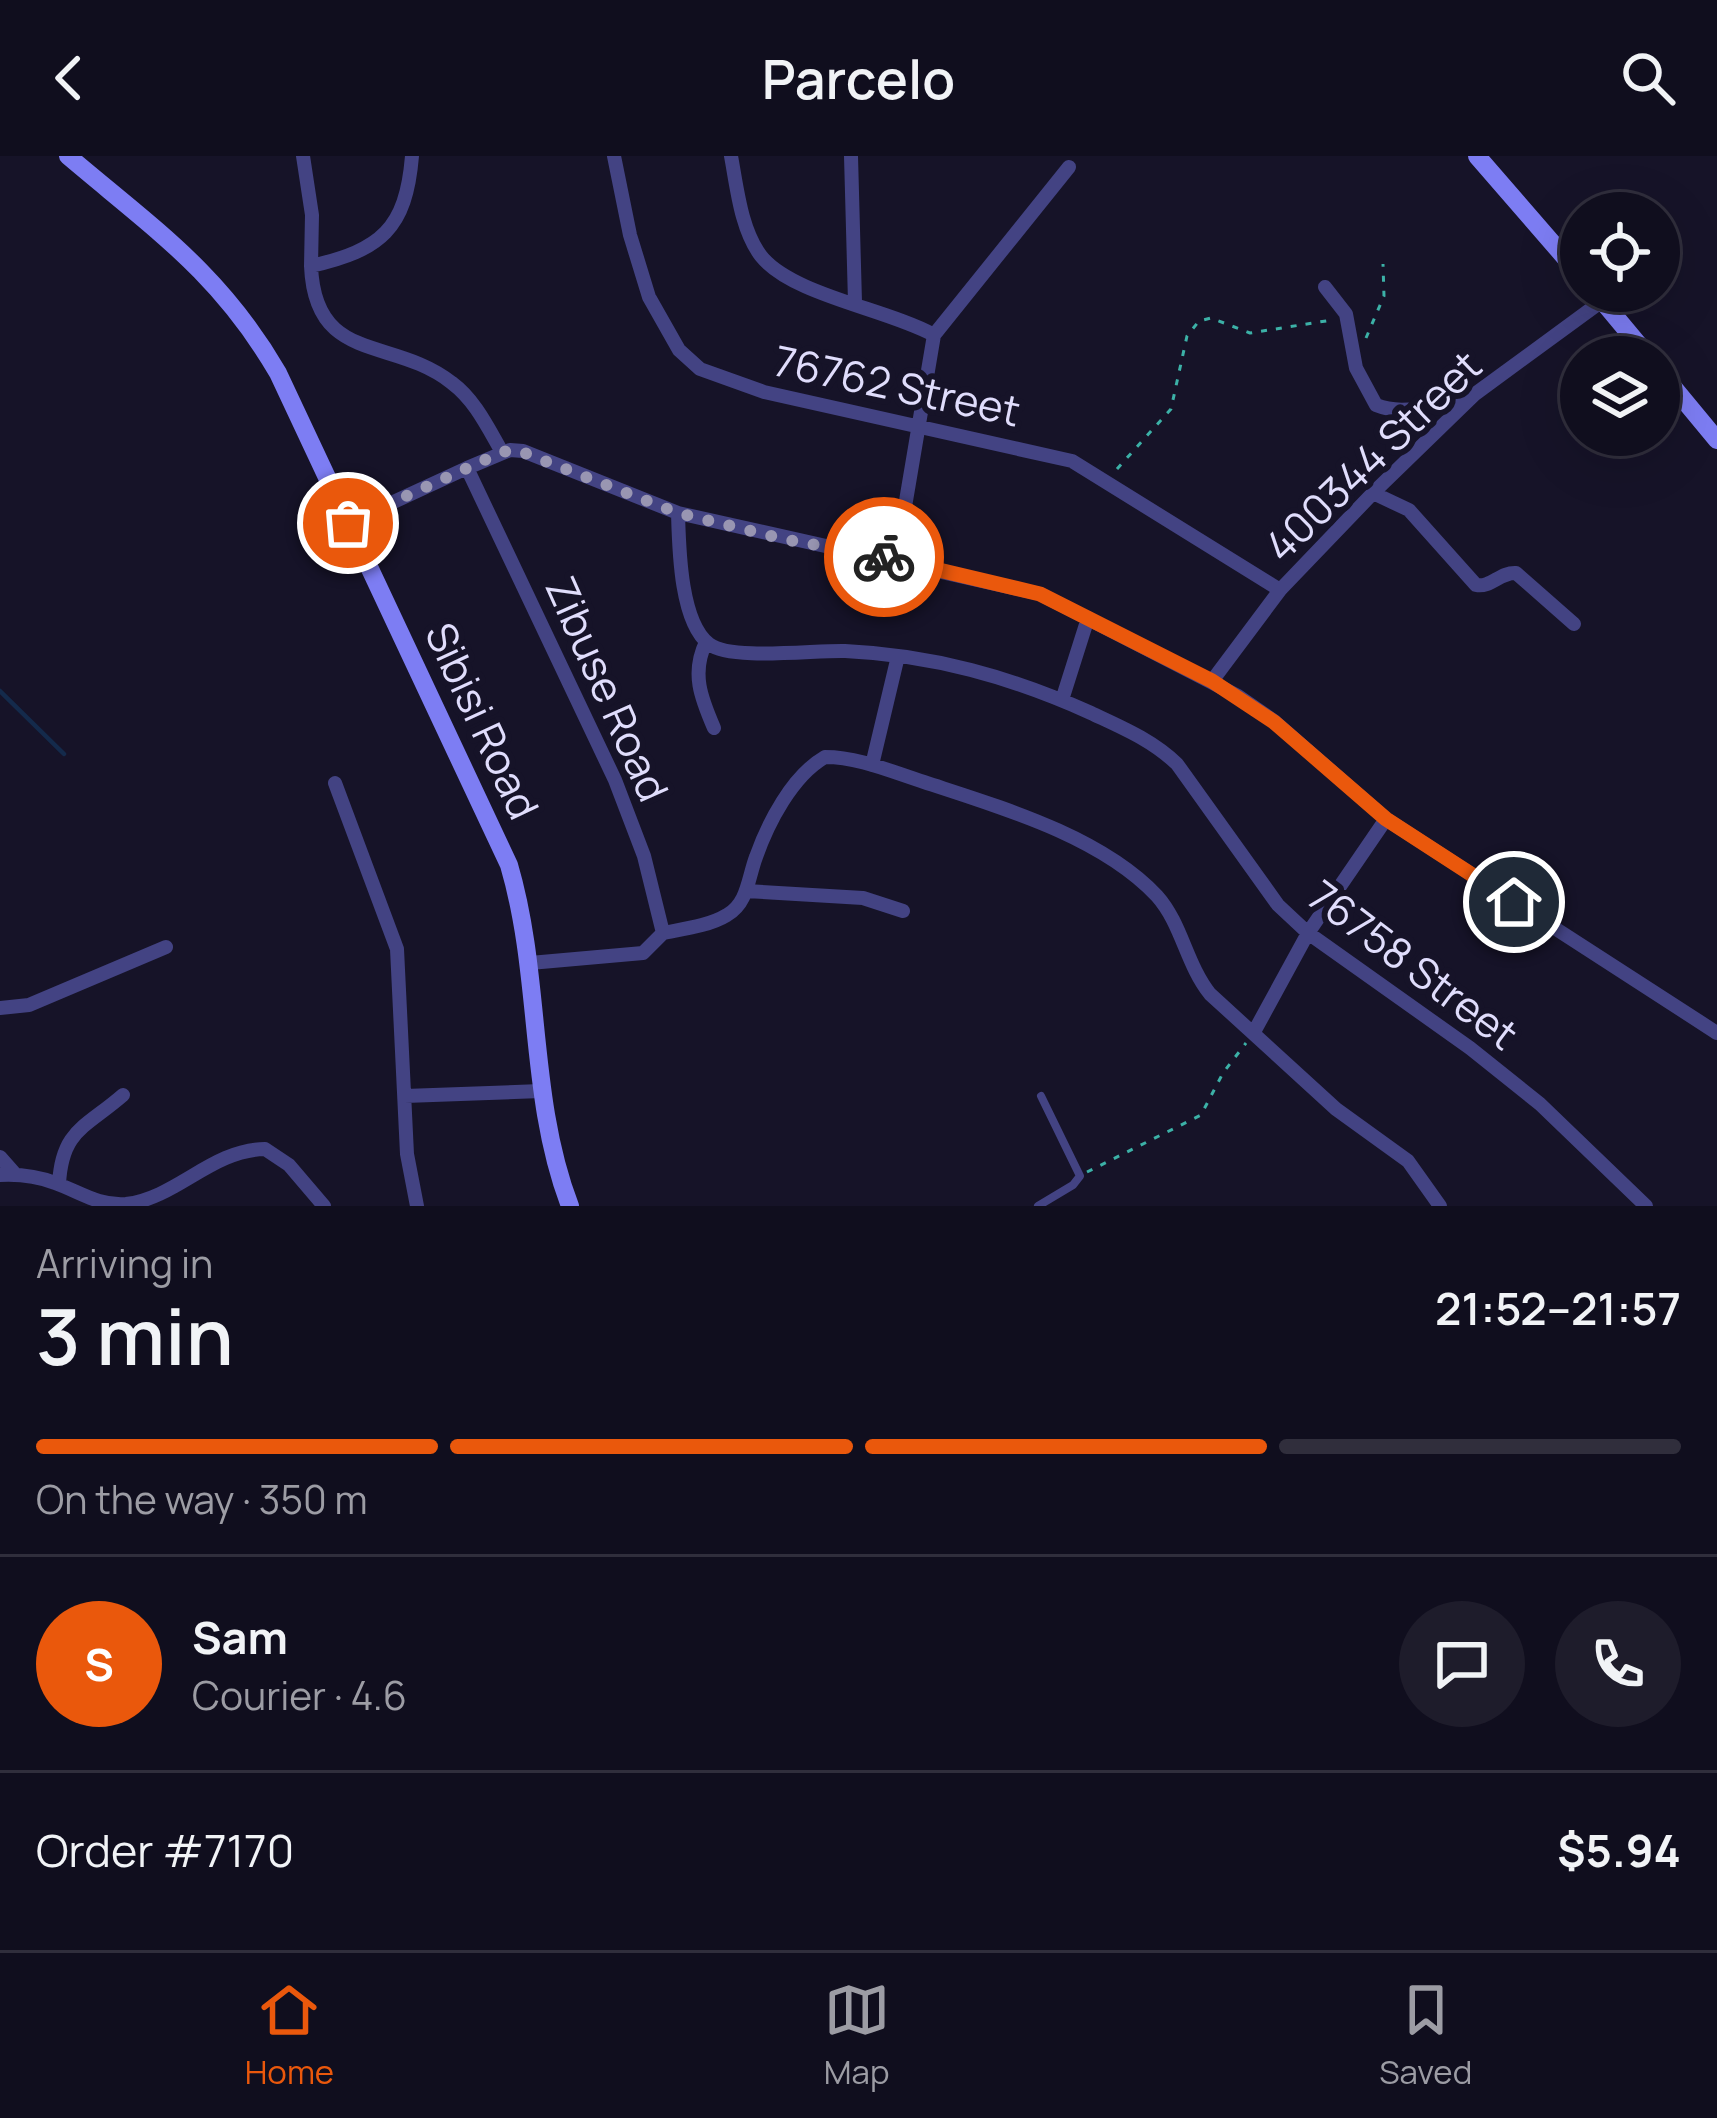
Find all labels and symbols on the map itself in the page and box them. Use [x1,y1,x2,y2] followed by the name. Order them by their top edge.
[769,331,1025,439] street label: 76762 Street
[1251,337,1493,574] street label: 400344 Street
[297,472,399,574] pin
[824,497,944,617] courier
[533,567,683,810] street label: Zibuse Road
[412,613,554,828] street label: Sibisi Road
[1463,851,1565,953] pin
[1297,866,1530,1062] street label: 76758 Street

